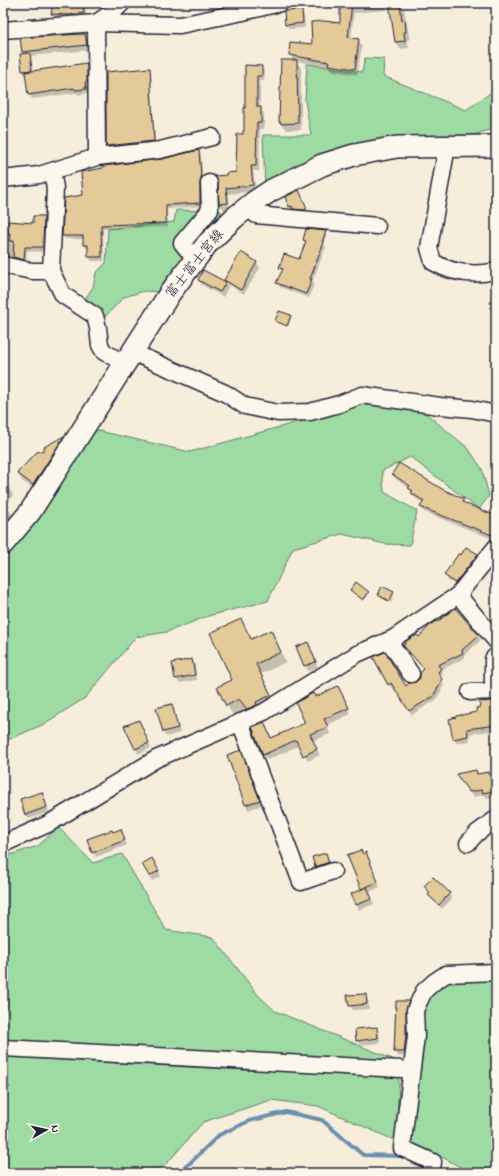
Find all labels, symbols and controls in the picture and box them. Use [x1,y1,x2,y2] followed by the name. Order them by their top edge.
[160,225,230,303] street label: 富士富士宮線
[26,1110,66,1150] north arrow
[46,1124,63,1134] text: N

